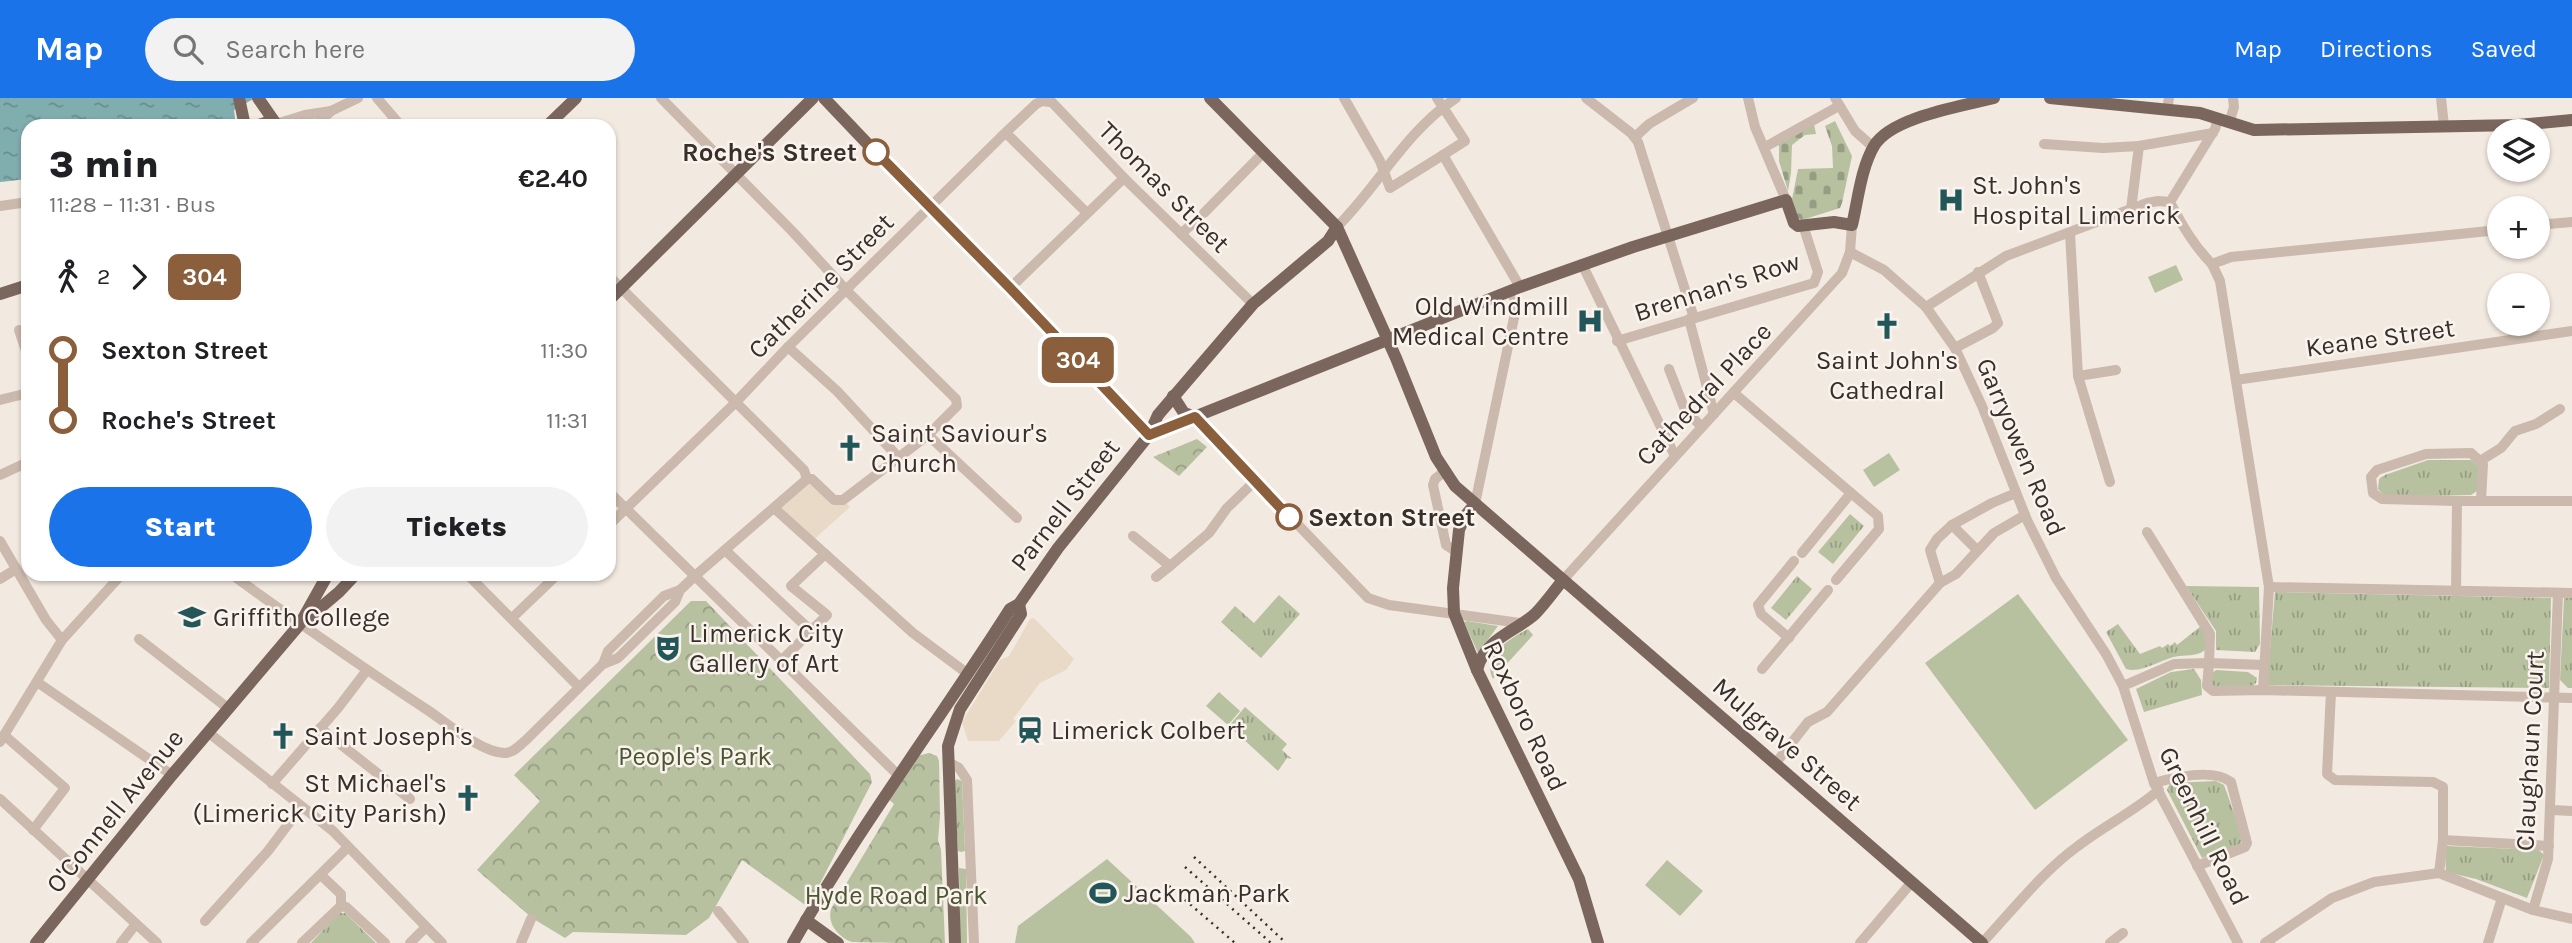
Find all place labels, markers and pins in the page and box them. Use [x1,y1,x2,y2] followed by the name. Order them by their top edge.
[682,137,857,168] place label: Roche's Street
[863,139,889,165] marker: Roche's Street
[1972,170,2181,231] place label: St. John's Hospital Limerick
[1936,185,1966,215] hospital icon: St. John's Hospital Limerick
[1392,291,1569,352] place label: Old Windmill Medical Centre
[1575,306,1605,336] hospital icon: Old Windmill Medical Centre
[1872,311,1902,341] church icon: Saint John's Cathedral
[1816,345,1958,406] place label: Saint John's Cathedral
[871,418,1048,479] place label: Saint Saviour's Church
[835,433,865,463] church icon: Saint Saviour's Church
[1308,502,1475,533] place label: Sexton Street
[1276,504,1302,530] marker: Sexton Street
[177,602,207,632] school or university icon: Griffith College
[213,602,390,633] place label: Griffith College
[689,618,844,679] place label: Limerick City Gallery of Art
[653,633,683,663] theatre icon: Limerick City Gallery of Art
[1015,715,1045,745] station icon: Limerick Colbert
[1051,715,1246,746] place label: Limerick Colbert
[268,721,298,751] church icon: Saint Joseph's
[304,721,473,752] place label: Saint Joseph's
[193,768,447,829] place label: St Michael's (Limerick City Parish)
[453,783,483,813] church icon: St Michael's (Limerick City Parish)
[1088,878,1118,908] sports icon: Jackman Park
[1124,878,1290,909] place label: Jackman Park

